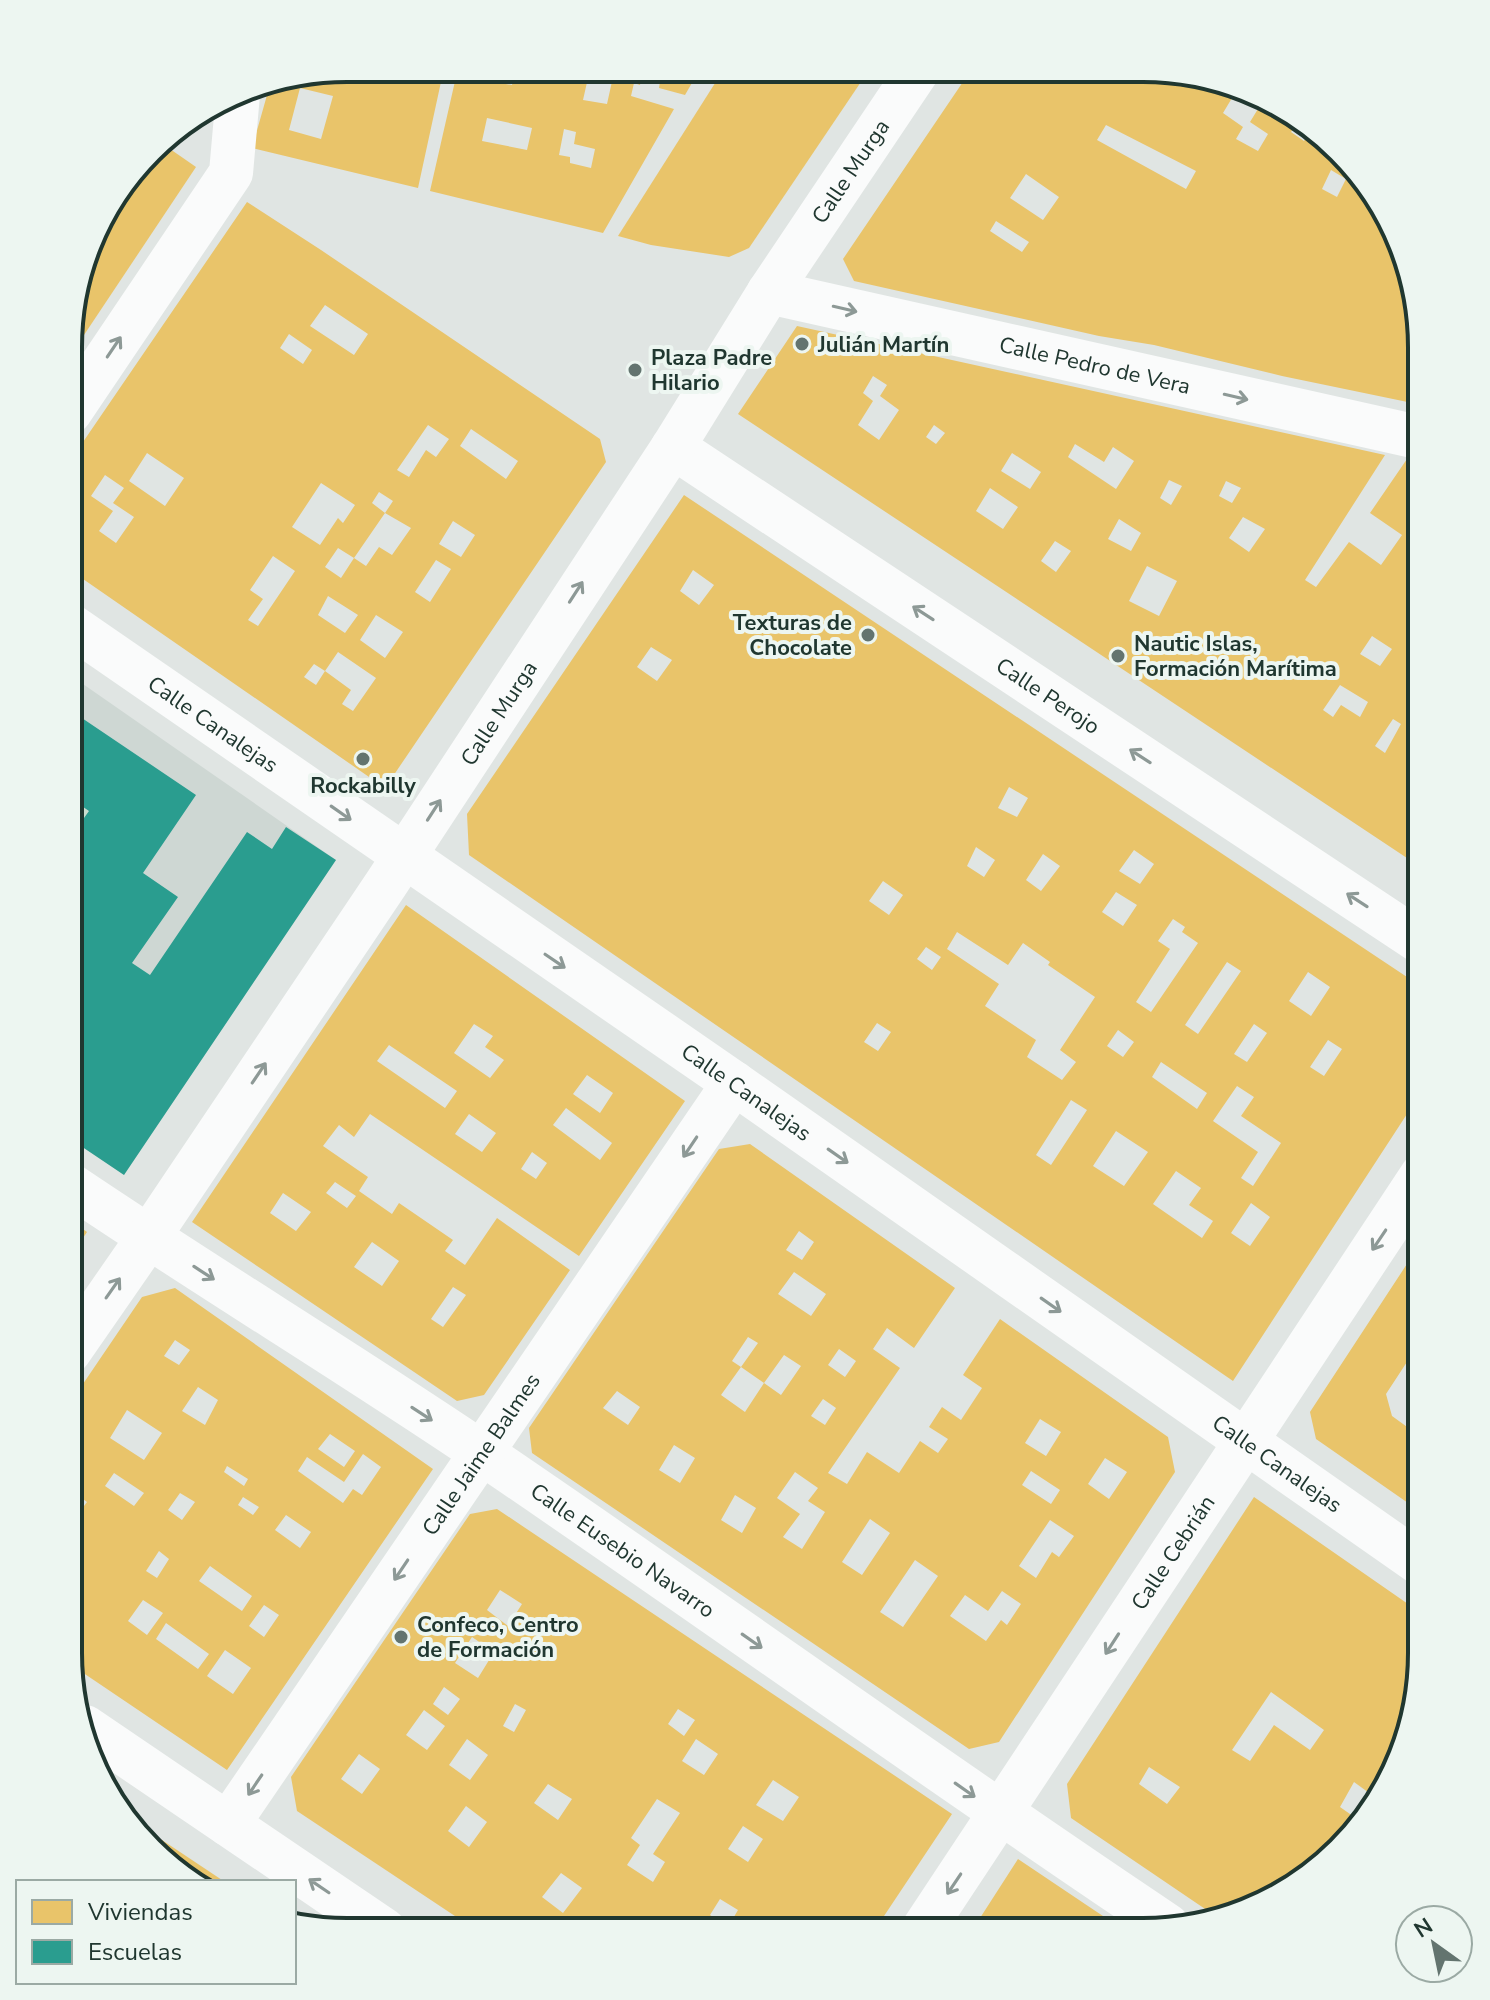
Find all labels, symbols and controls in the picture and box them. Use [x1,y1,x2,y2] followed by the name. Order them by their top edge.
[805,114,897,230] street label: Calle Murga
[832,302,858,317] one-way arrow
[817,330,949,360] place label: Julián Martín
[996,330,1193,402] street label: Calle Pedro de Vera
[793,335,811,353] marker: Julián Martín
[106,337,122,359] one-way arrow
[651,343,772,398] place label: Plaza Padre Hilario
[626,361,644,379] marker: Plaza Padre Hilario
[1222,390,1248,405] one-way arrow
[569,581,585,604] one-way arrow
[912,604,935,620] one-way arrow
[733,608,852,663] place label: Texturas de Chocolate
[859,626,877,644] marker: Texturas de Chocolate
[1134,629,1337,684] place label: Nautic Islas, Formación Marítima
[1109,647,1127,665] marker: Nautic Islas, Formación Marítima
[990,651,1106,742] street label: Calle Perojo
[454,655,545,772] street label: Calle Murga
[141,669,284,780] street label: Calle Canalejas
[1129,748,1152,764] one-way arrow
[354,750,372,768] marker: Rockabilly
[310,771,416,801] place label: Rockabilly
[426,799,443,821] one-way arrow
[329,805,351,821] one-way arrow
[1346,891,1368,908] one-way arrow
[544,952,566,969] one-way arrow
[675,1037,817,1149] street label: Calle Canalejas
[251,1062,267,1084] one-way arrow
[681,1136,698,1158] one-way arrow
[827,1148,849,1164] one-way arrow
[1370,1228,1387,1250] one-way arrow
[192,1265,214,1282] one-way arrow
[105,1277,121,1299] one-way arrow
[1040,1297,1062,1313] one-way arrow
[415,1367,548,1542] street label: Calle Jaime Balmes
[410,1407,433,1423] one-way arrow
[1206,1408,1348,1520] street label: Calle Canalejas
[524,1476,721,1625] street label: Calle Eusebio Navarro
[1124,1489,1222,1616] street label: Calle Cebrián
[392,1558,408,1581] one-way arrow
[417,1610,579,1665] place label: Confeco, Centro de Formación
[392,1628,410,1646] marker: Confeco, Centro de Formación
[1104,1632,1120,1655] one-way arrow
[740,1633,762,1649] one-way arrow
[247,1774,263,1796] one-way arrow
[954,1782,976,1798] one-way arrow
[945,1873,962,1895] one-way arrow
[308,1878,331,1894] one-way arrow
[16,1880,296,1984] legend
[87,1896,193,1928] text: Viviendas
[1394,1904,1474,1984] north arrow
[1409,1911,1439,1945] text: N
[88,1936,182,1968] text: Escuelas

